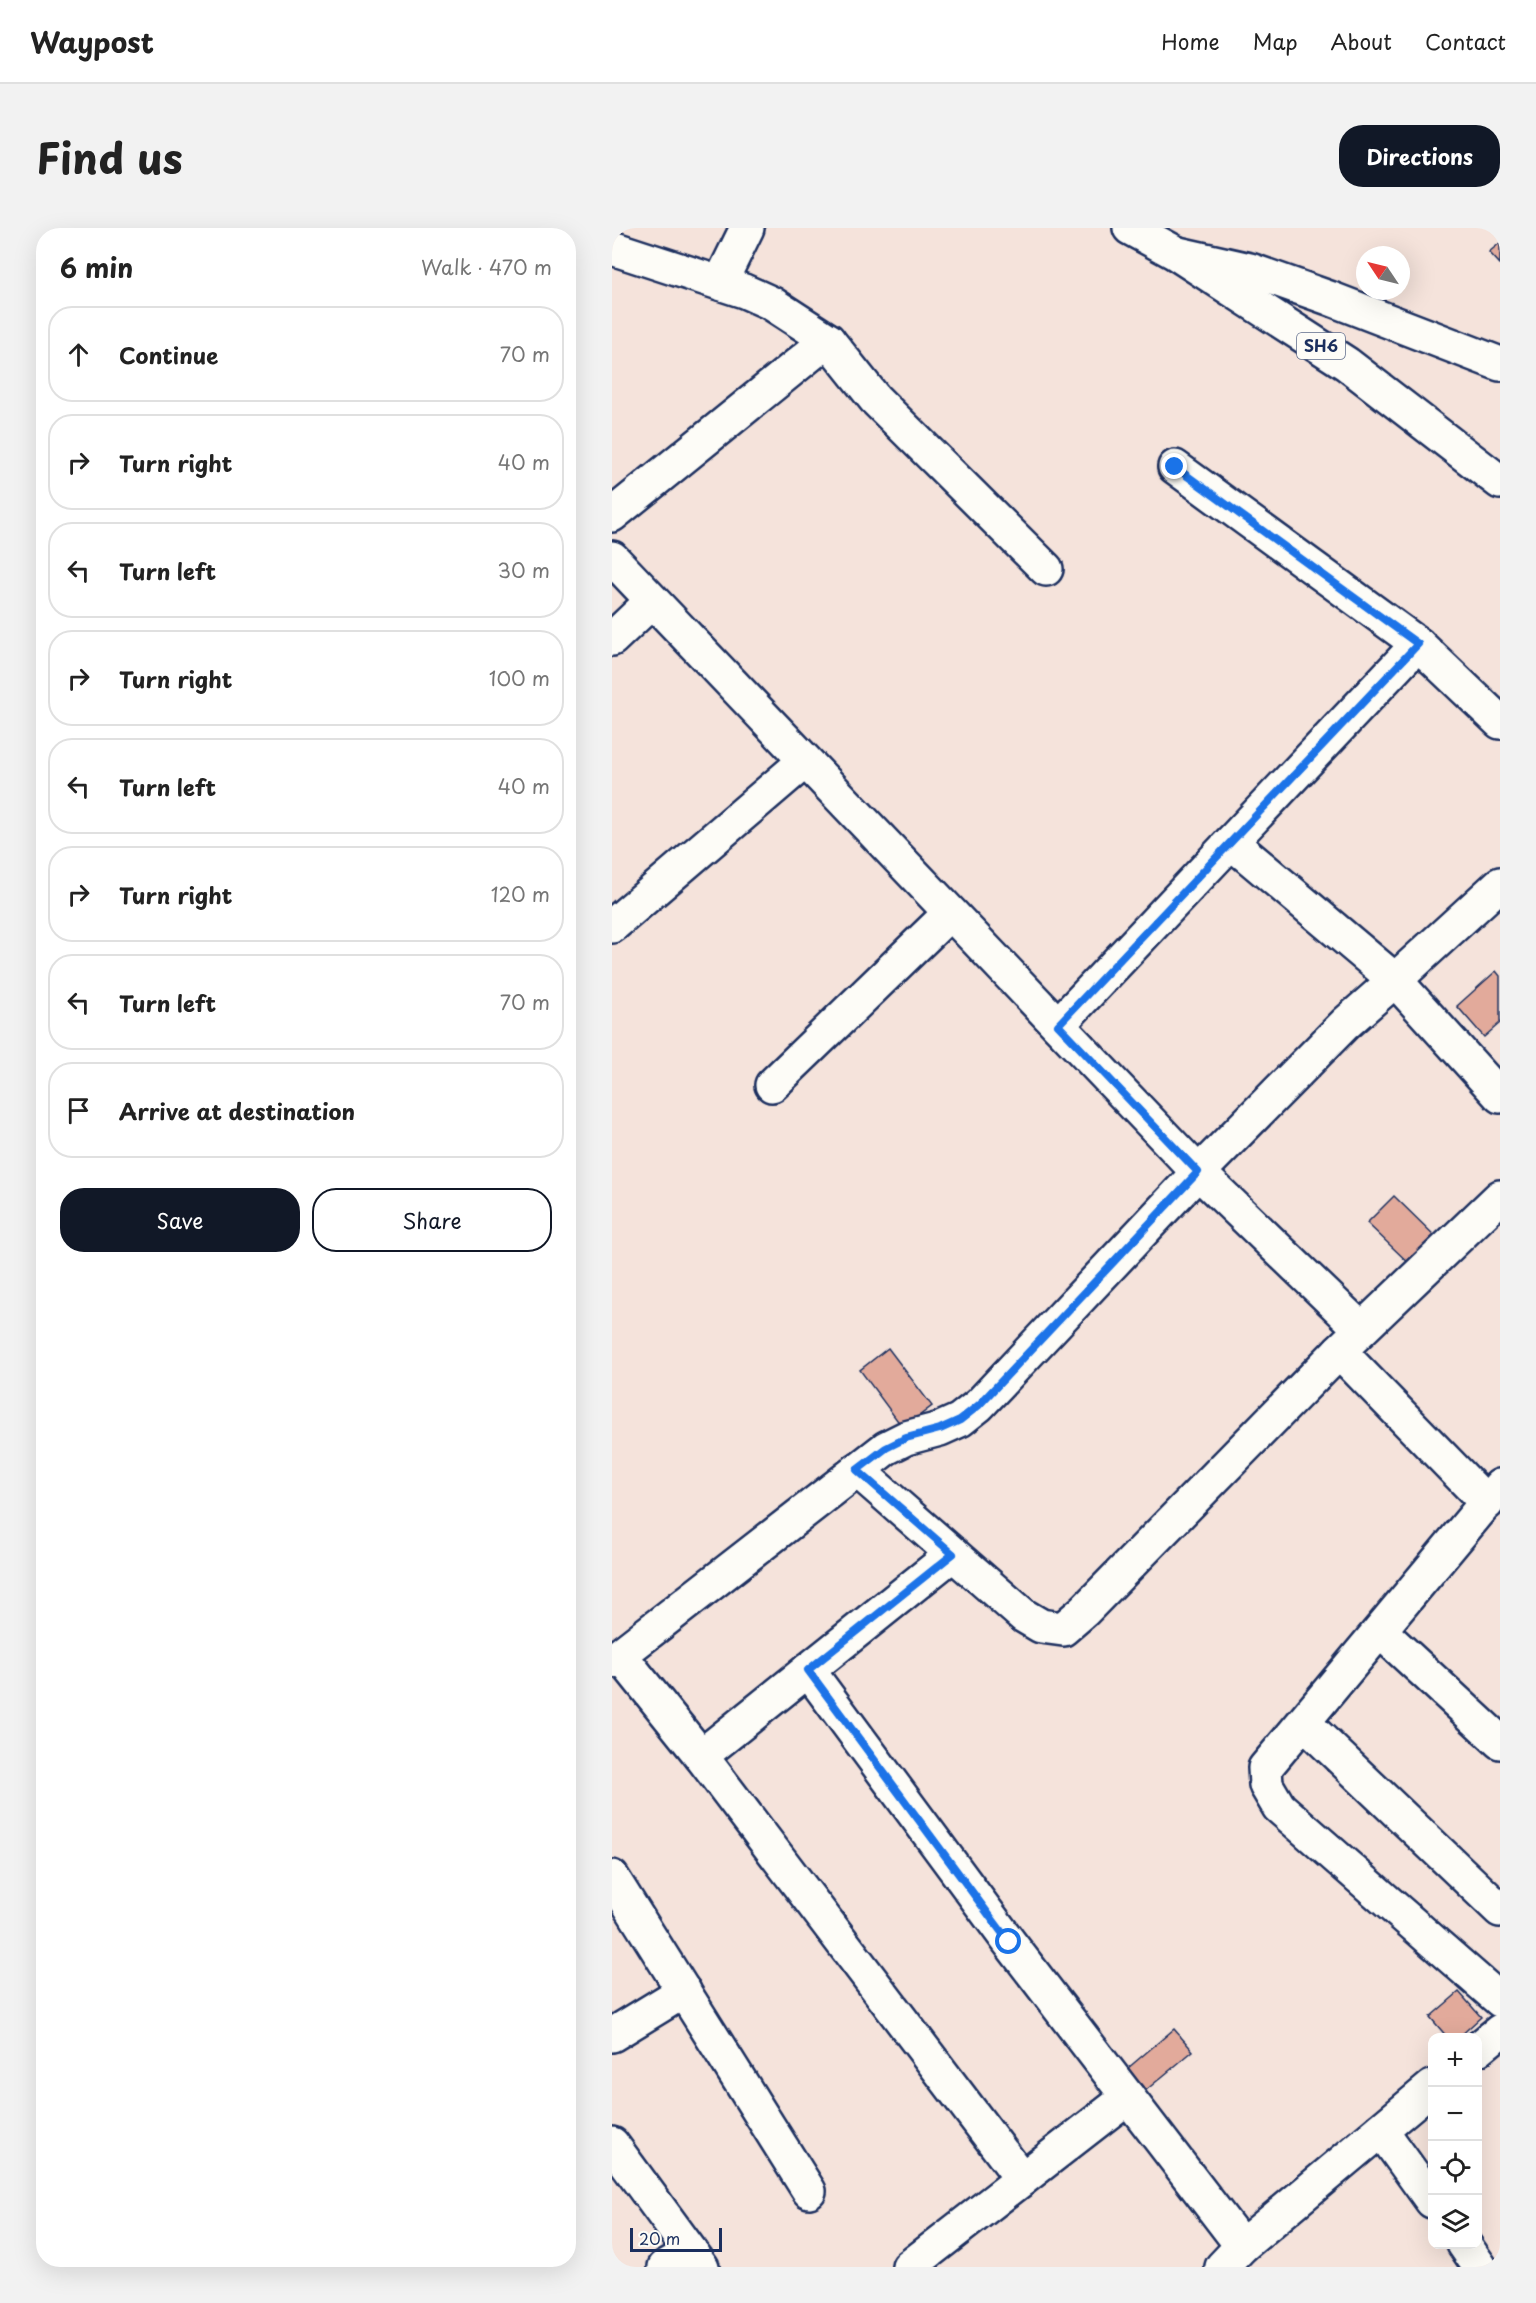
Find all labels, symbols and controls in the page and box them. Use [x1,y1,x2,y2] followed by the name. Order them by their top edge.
[30,20,154,63] text: Waypost
[1161,25,1220,57] text: Home
[1253,25,1298,57] text: Map
[1331,25,1392,57] text: About
[1425,25,1506,57] text: Contact
[36,125,183,188] text: Find us
[1339,125,1500,187] button: Directions
[1356,246,1410,300] north arrow
[60,248,133,287] text: 6 min
[421,252,552,282] text: Walk · 470 m
[1297,333,1345,359] road number: SH6
[62,338,95,371] icon: ahead
[119,338,218,371] text: Continue
[500,339,550,369] text: 70 m
[62,446,95,479] icon: right
[119,446,232,479] text: Turn right
[498,447,550,477] text: 40 m
[1161,453,1187,479] route end
[62,554,95,587] icon: left
[119,554,216,587] text: Turn left
[497,555,550,585] text: 30 m
[62,662,95,695] icon: right
[119,662,232,695] text: Turn right
[489,663,550,693] text: 100 m
[62,770,95,803] icon: left
[119,770,216,803] text: Turn left
[498,771,550,801] text: 40 m
[62,878,95,911] icon: right
[119,878,232,911] text: Turn right
[491,879,550,909] text: 120 m
[62,986,95,1019] icon: left
[119,986,216,1019] text: Turn left
[500,987,550,1017] text: 70 m
[62,1094,95,1127] icon: arrive
[119,1094,355,1127] text: Arrive at destination
[60,1188,300,1252] button: Save
[312,1188,552,1252] button: Share
[995,1928,1021,1954] route start
[1428,2033,1482,2249] map controls
[1428,2033,1482,2087] button: +
[1428,2087,1482,2141] button: −
[1428,2141,1482,2195] button: locate
[1428,2195,1482,2249] button: layers
[630,2225,722,2252] scale bar
[639,2226,680,2250] text: 20 m

